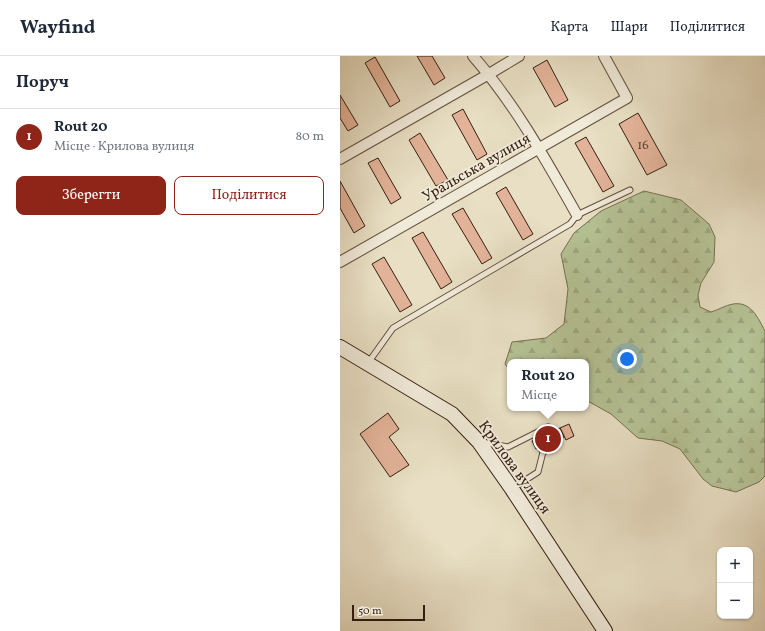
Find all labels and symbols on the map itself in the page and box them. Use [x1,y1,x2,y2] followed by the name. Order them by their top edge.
[419,129,535,208] street label: Уральська вулиця
[637,137,649,155] house number: 16
[617,349,637,369] your location
[473,417,555,519] street label: Крилова вулиця
[535,424,561,454] pin: 1
[352,603,425,622] scale bar

